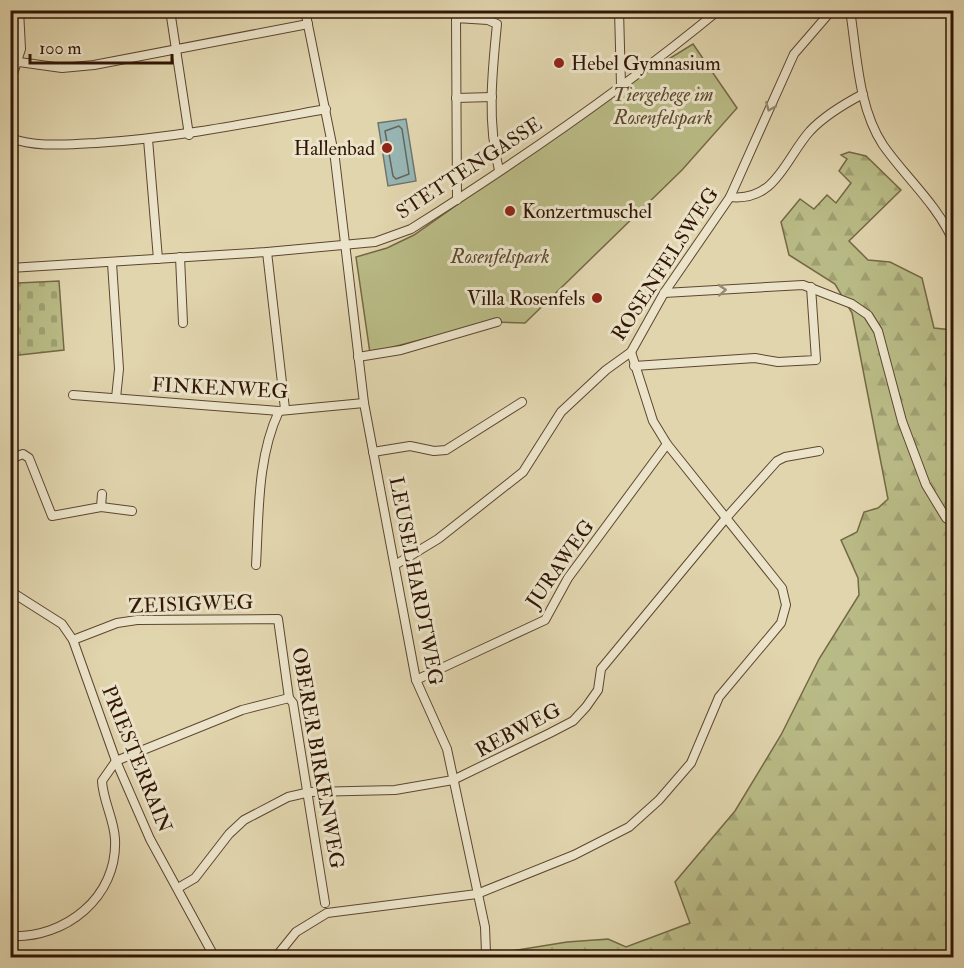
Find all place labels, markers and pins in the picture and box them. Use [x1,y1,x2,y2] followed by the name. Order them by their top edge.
[571,51,721,76] place label: Hebel Gymnasium
[552,56,566,70] marker: Hebel Gymnasium
[294,136,375,161] place label: Hallenbad
[380,141,394,155] marker: Hallenbad
[522,199,652,224] place label: Konzertmuschel
[503,204,517,218] marker: Konzertmuschel
[467,286,585,311] place label: Villa Rosenfels
[590,291,604,305] marker: Villa Rosenfels

